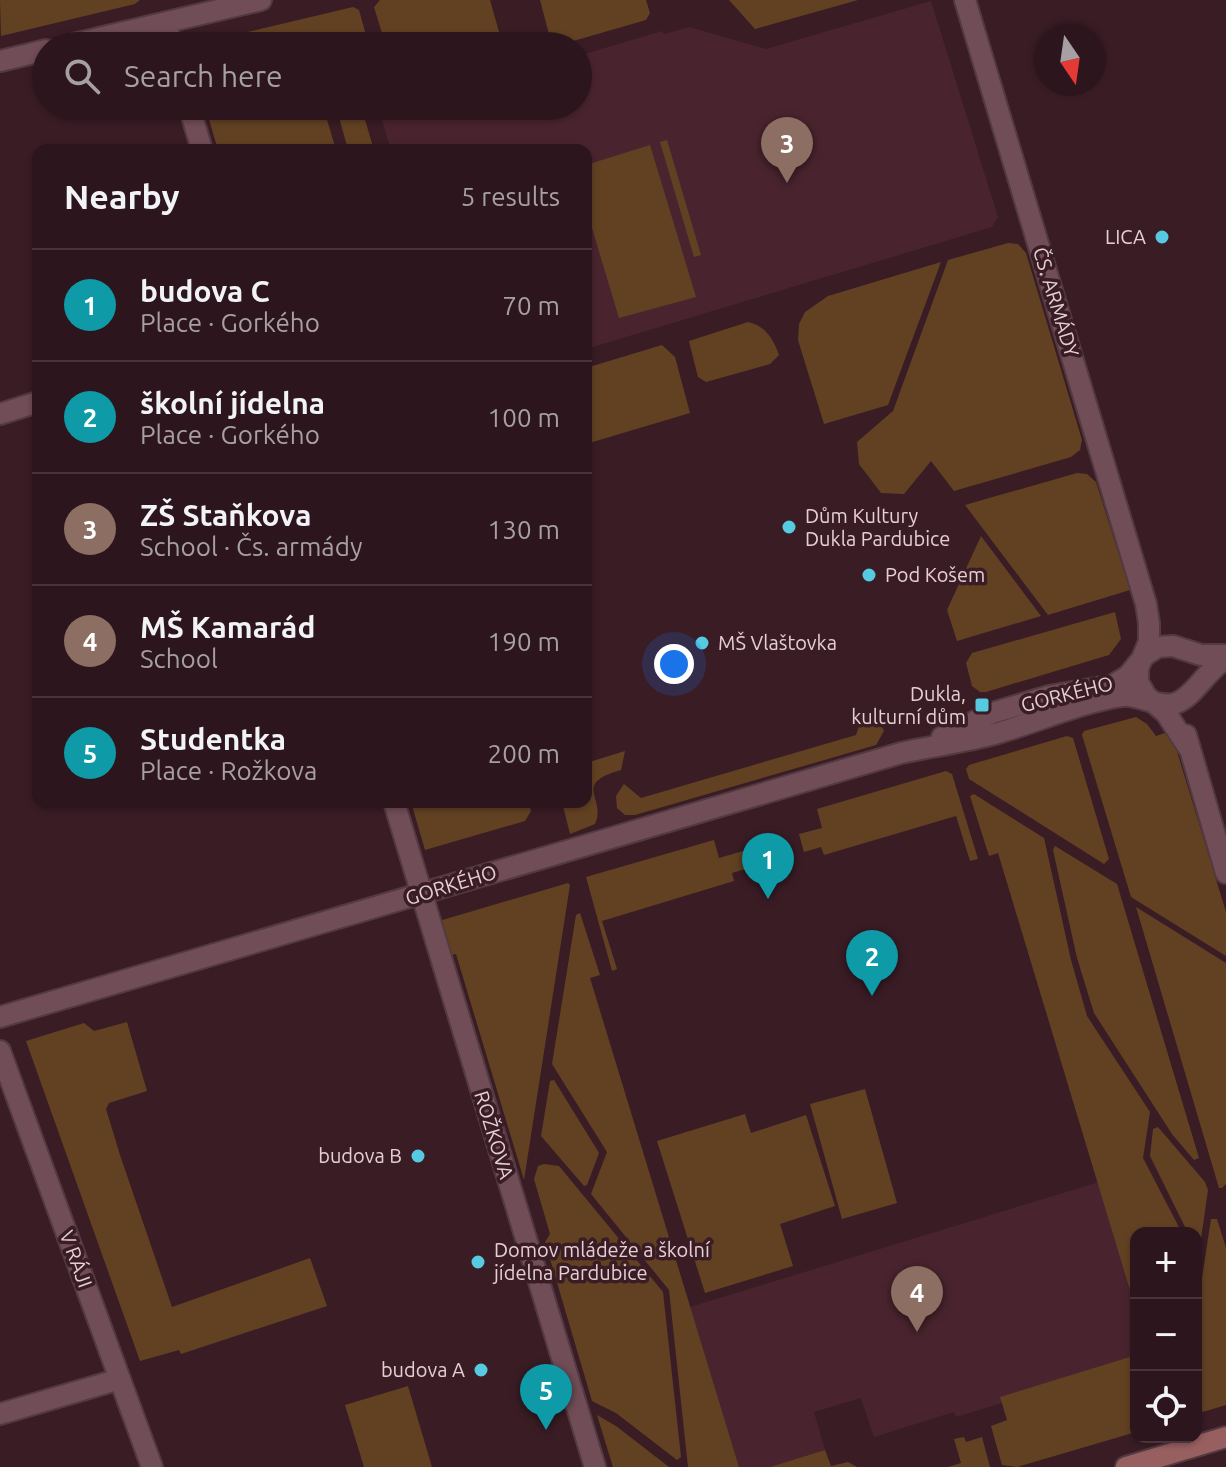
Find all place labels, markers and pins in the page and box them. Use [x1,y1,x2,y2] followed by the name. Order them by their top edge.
[761,117,813,183] pin: 3
[1105,225,1146,248] place label: LICA
[1153,228,1171,246] marker: LICA
[805,504,950,550] place label: Dům Kultury Dukla Pardubice
[780,518,798,536] marker: Dům Kultury Dukla Pardubice
[885,563,985,586] place label: Pod Košem
[860,566,878,584] marker: Pod Košem
[718,631,837,654] place label: MŠ Vlaštovka
[693,634,711,652] marker: MŠ Vlaštovka
[851,682,966,728] place label: Dukla, kulturní dům
[973,696,991,714] marker: Dukla, kulturní dům
[742,833,794,899] pin: 1
[846,930,898,996] pin: 2
[318,1144,402,1167] place label: budova B
[409,1147,427,1165] marker: budova B
[492,1238,711,1284] place label: Domov mládeže a školní jídelna Pardubice
[469,1253,487,1271] marker: Domov mládeže a školní jídelna Pardubice
[891,1266,943,1332] pin: 4
[381,1358,465,1381] place label: budova A
[472,1361,490,1379] marker: budova A
[520,1364,572,1430] pin: 5

